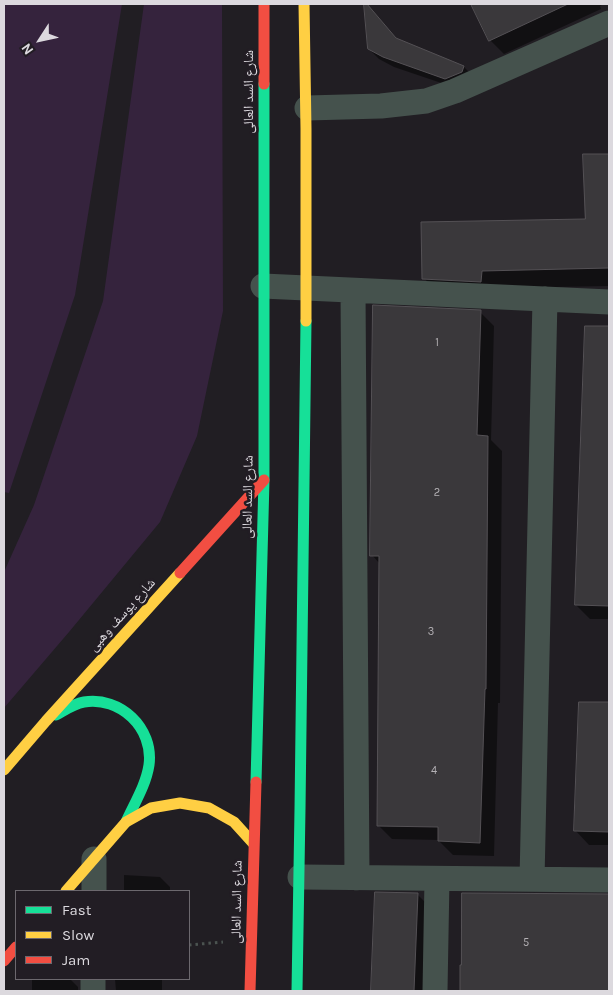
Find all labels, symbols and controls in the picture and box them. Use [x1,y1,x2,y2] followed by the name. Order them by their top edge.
[15,15,65,65] north arrow
[17,40,37,58] text: N
[241,50,257,134] street label: شارع السد العالى
[435,336,439,350] house number: 1
[239,455,257,539] street label: شارع السد العالى
[434,486,440,500] house number: 2
[85,575,159,655] street label: شارع يوسف وهبى
[428,625,434,639] house number: 3
[431,764,437,778] house number: 4
[228,860,246,944] street label: شارع السد العالى
[15,890,190,980] legend
[62,901,91,919] text: Fast
[62,926,94,944] text: Slow
[523,936,529,950] house number: 5
[62,951,90,969] text: Jam

